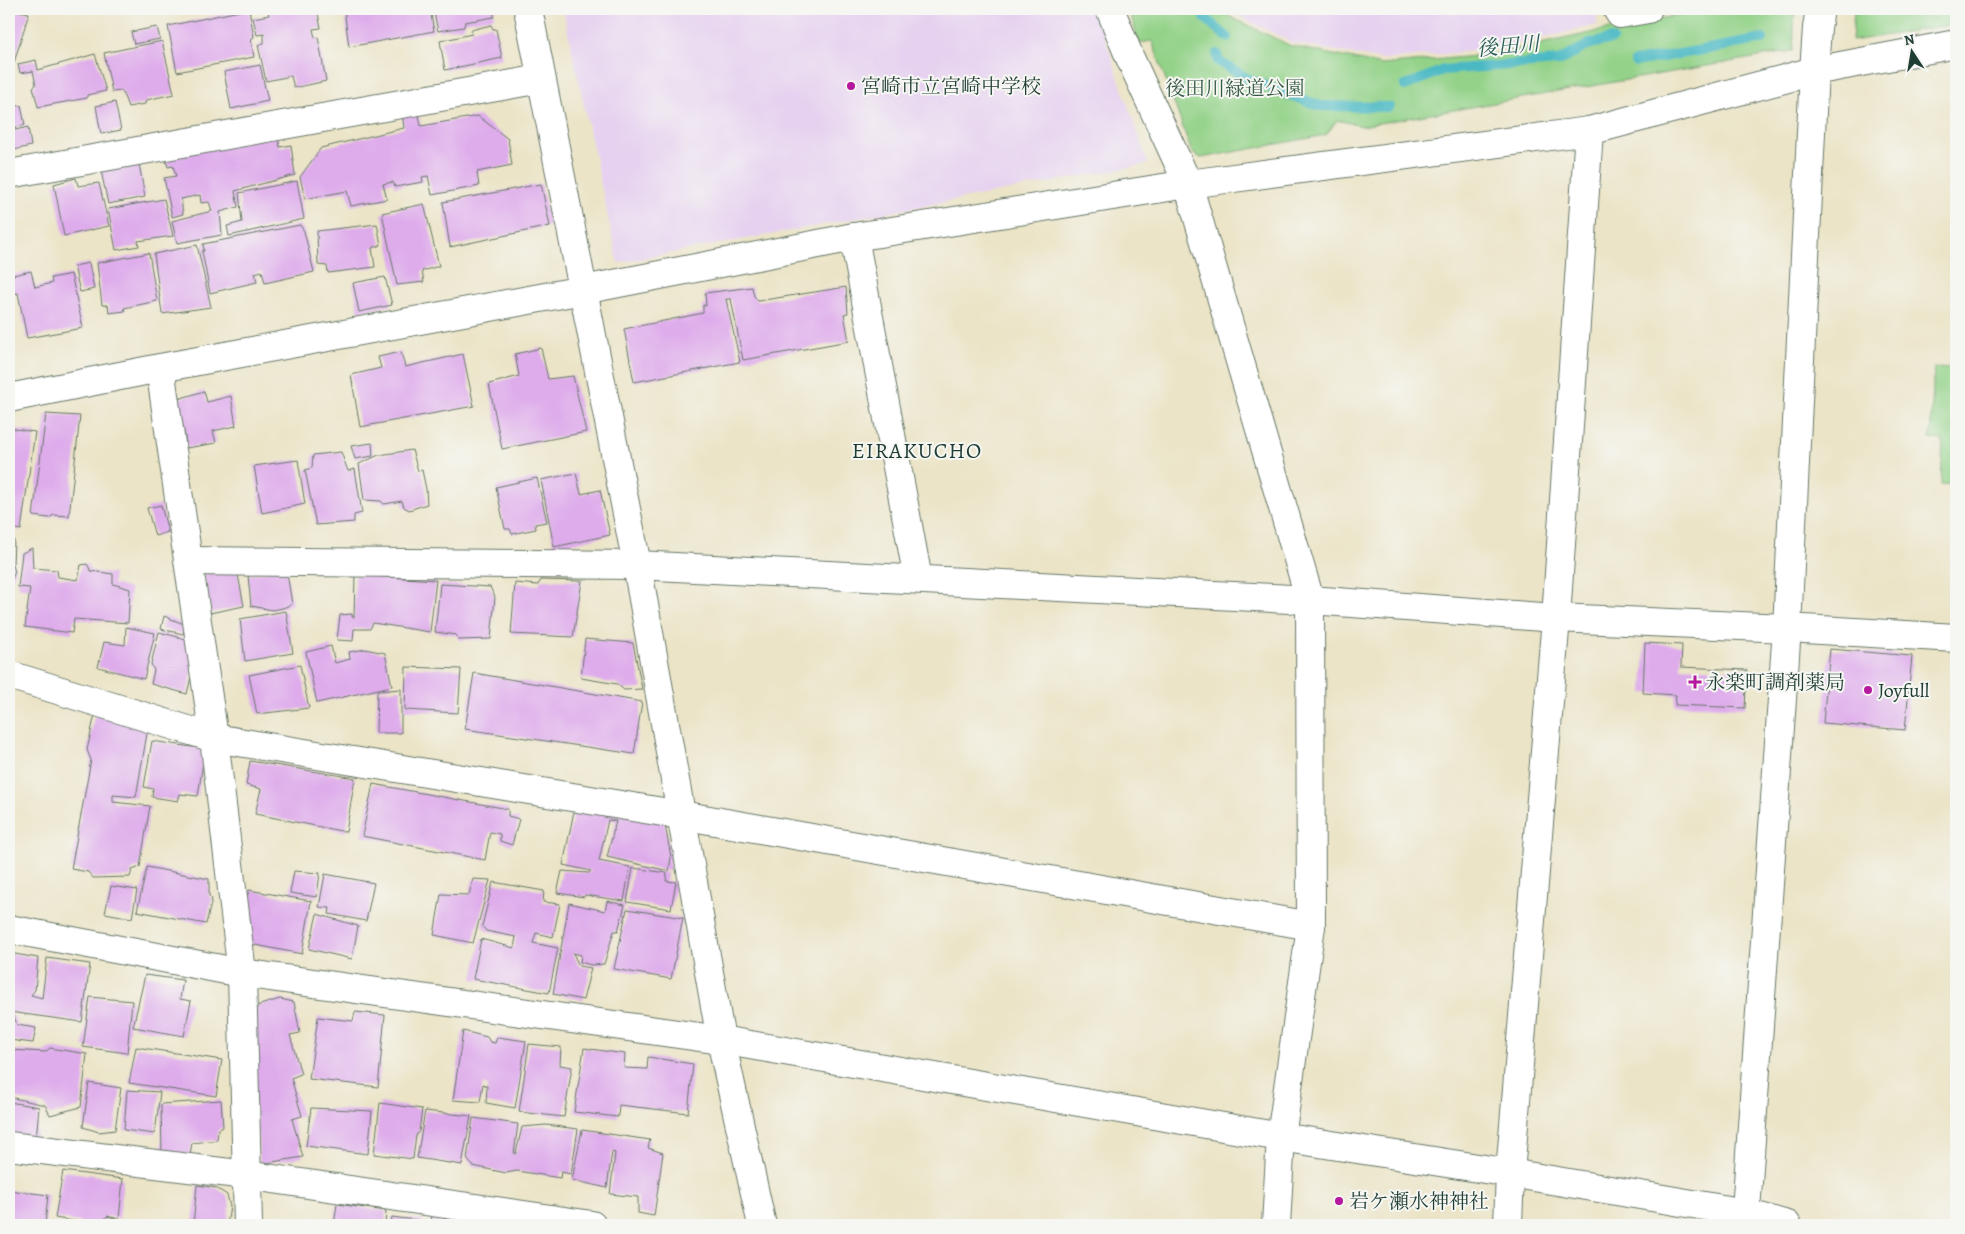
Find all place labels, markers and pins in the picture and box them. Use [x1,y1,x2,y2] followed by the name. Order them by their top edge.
[861,73,1041,100] place label: 宮崎市立宮崎中学校
[845,80,857,92] marker: 宮崎市立宮崎中学校
[1705,669,1845,696] place label: 永楽町調剤薬局
[1689,676,1701,688] marker: 永楽町調剤薬局
[1878,677,1930,704] place label: Joyfull
[1862,684,1874,696] marker: Joyfull
[1349,1188,1489,1215] place label: 岩ケ瀬水神神社
[1333,1195,1345,1207] marker: 岩ケ瀬水神神社

